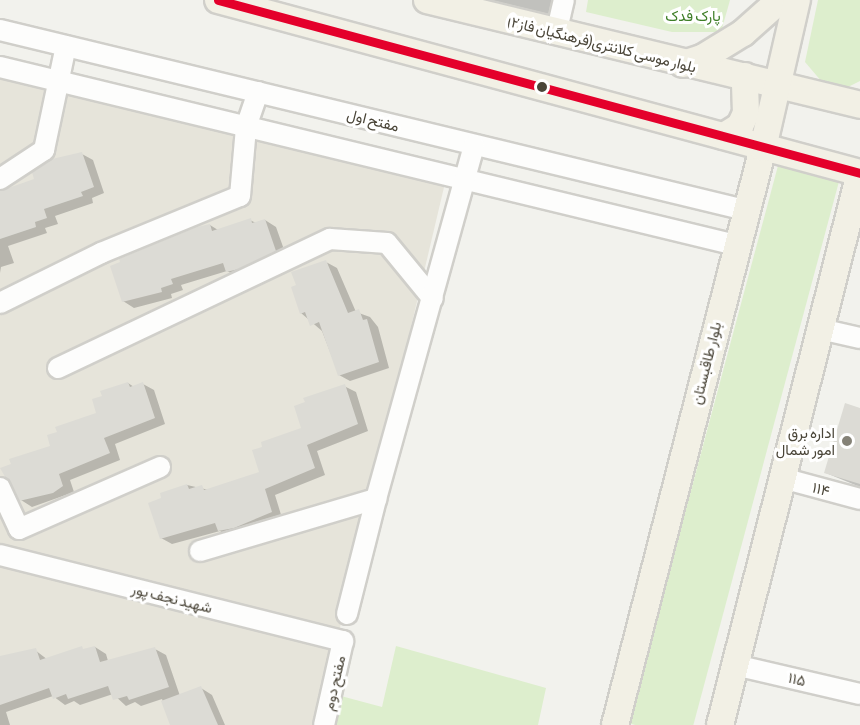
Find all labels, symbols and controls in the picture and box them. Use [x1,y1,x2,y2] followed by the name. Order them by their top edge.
[665,7,721,25] park label: پارک فدک
[506,12,698,76] street label: بلوار موسی کلانتری(فرهنگیان فاز۲)
[536,81,548,93] unlabelled marker
[345,105,401,135] street label: مفتح اول
[687,320,725,406] street label: بلوار طاقبستان
[776,423,835,458] place label: اداره برق امور شمال
[840,434,854,448] marker: اداره برق امور شمال
[810,478,832,500] street label: ۱۱۴
[130,579,214,617] street label: شهید نجف پور
[319,654,349,712] street label: مفتح دوم
[786,668,808,690] street label: ۱۱۵

